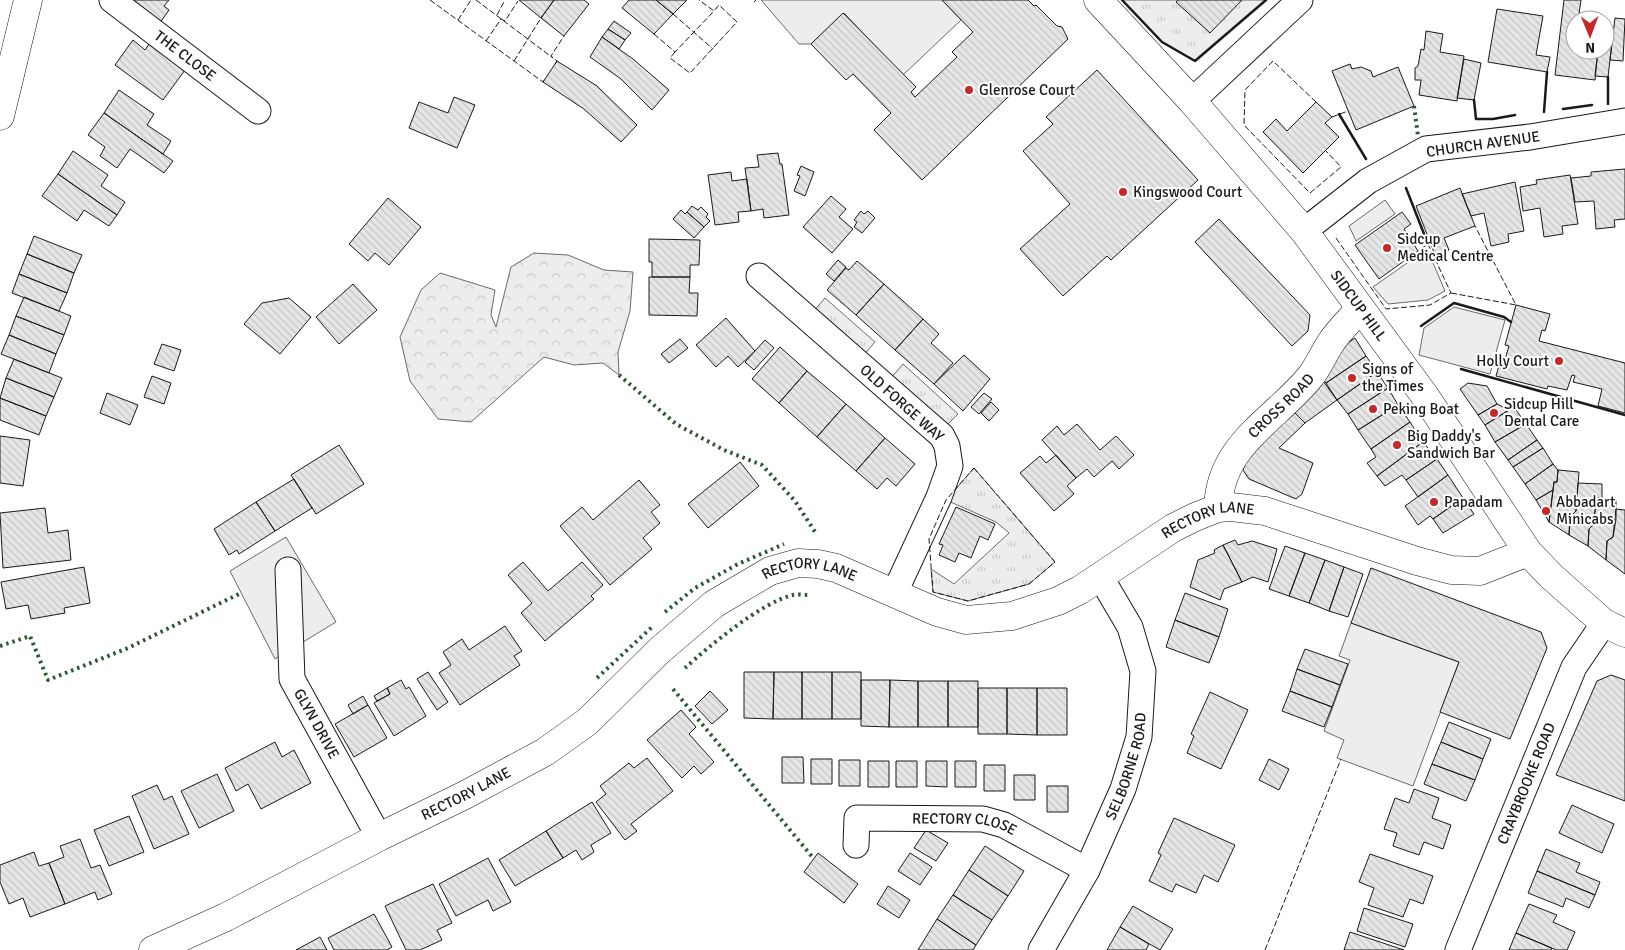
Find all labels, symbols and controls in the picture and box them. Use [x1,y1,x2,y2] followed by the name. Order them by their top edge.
[1565,10,1615,60] north arrow
[151,27,220,85] street label: THE CLOSE
[1585,39,1595,56] text: N
[979,81,1075,99] place label: Glenrose Court
[963,84,975,96] marker: Glenrose Court
[1425,127,1541,161] street label: CHURCH AVENUE
[1133,183,1242,201] place label: Kingswood Court
[1117,186,1129,198] marker: Kingswood Court
[1397,230,1494,265] place label: Sidcup Medical Centre
[1381,242,1393,254] marker: Sidcup Medical Centre
[1327,267,1391,345] street label: SIDCUP HILL
[1476,352,1549,370] place label: Holly Court
[1553,355,1565,367] marker: Holly Court
[1362,360,1424,395] place label: Signs of the Times
[856,361,948,446] street label: OLD FORGE WAY
[1244,370,1318,442] street label: CROSS ROAD
[1346,372,1358,384] marker: Signs of the Times
[1504,395,1579,430] place label: Sidcup Hill Dental Care
[1383,400,1459,418] place label: Peking Boat
[1367,403,1379,415] marker: Peking Boat
[1488,407,1500,419] marker: Sidcup Hill Dental Care
[1407,427,1495,462] place label: Big Daddy's Sandwich Bar
[1391,439,1403,451] marker: Big Daddy's Sandwich Bar
[1444,493,1503,511] place label: Papadam
[1556,493,1615,528] place label: Abbadart Minicabs
[1428,496,1440,508] marker: Papadam
[1158,498,1256,542] street label: RECTORY LANE
[1540,505,1552,517] marker: Abbadart Minicabs
[758,554,860,585] street label: RECTORY LANE
[290,685,343,762] street label: GLYN DRIVE
[1101,712,1149,823] street label: SELBORNE ROAD
[1493,720,1559,847] street label: CRAYBROOKE ROAD
[418,763,514,824] street label: RECTORY LANE
[912,809,1020,839] street label: RECTORY CLOSE

